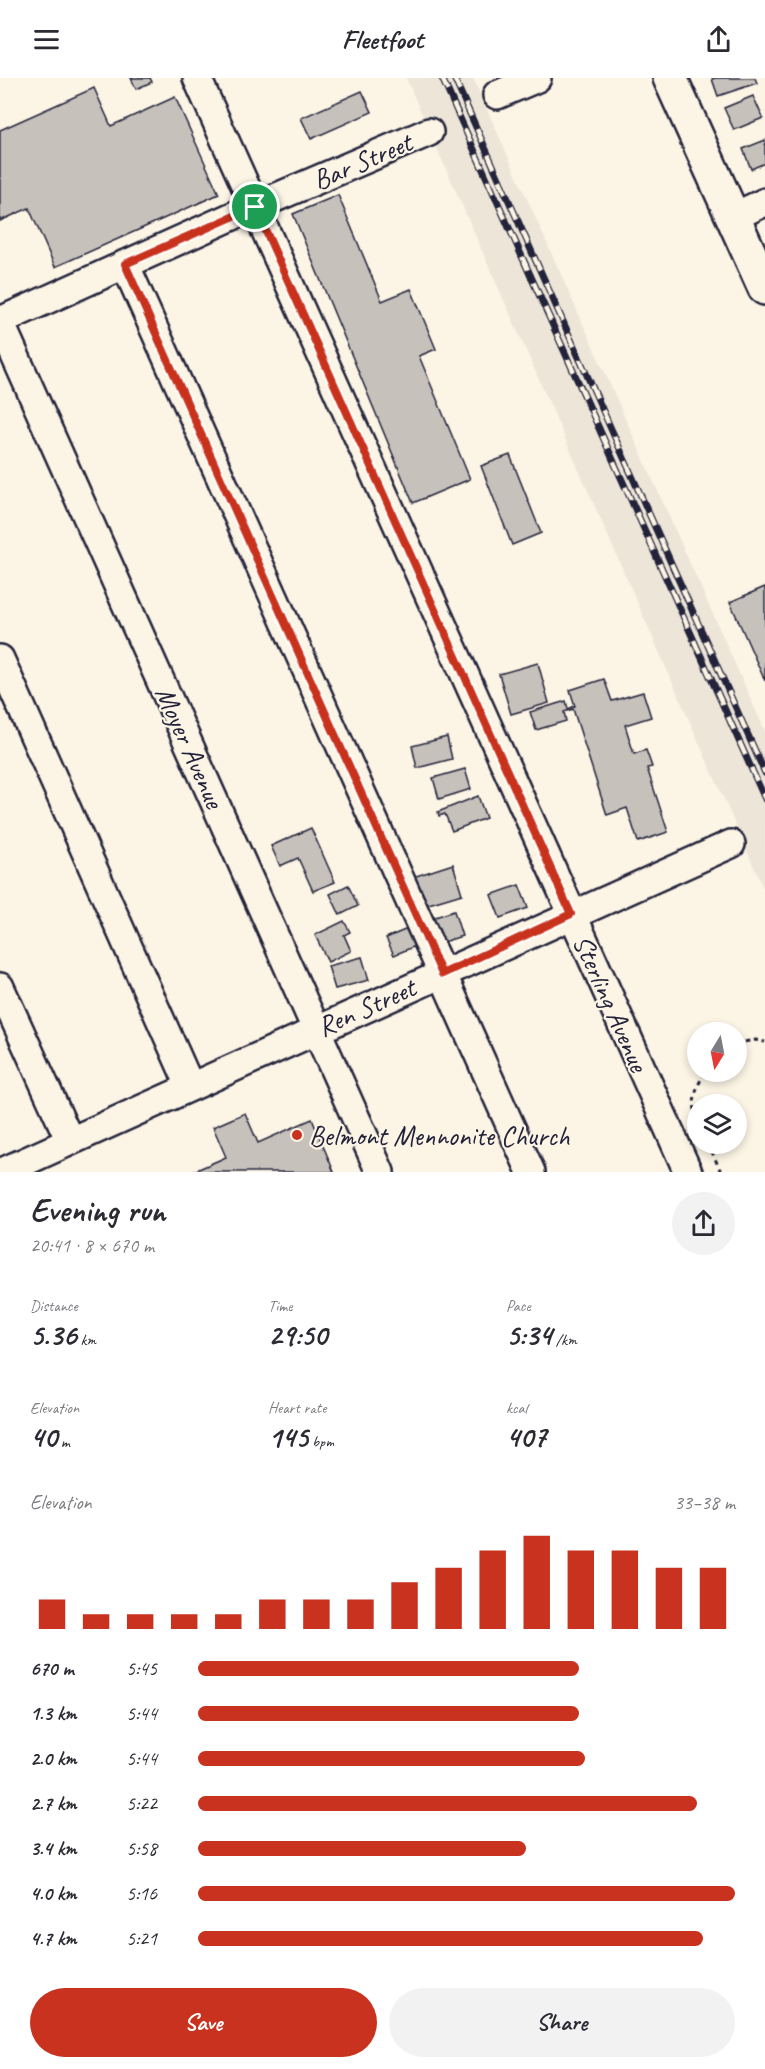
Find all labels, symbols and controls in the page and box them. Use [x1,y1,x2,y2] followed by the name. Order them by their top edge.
[342,22,423,56] text: Fleetfoot
[30,23,63,56] icon: menu
[702,23,735,56] icon: share
[307,123,419,197] street label: Bar Street
[229,181,280,232] pin
[238,190,271,223] icon: arrive
[148,681,233,815] street label: Moyer Avenue
[565,929,657,1079] street label: Sterling Avenue
[312,969,423,1044] street label: Ren Street
[687,1022,747,1082] north arrow
[687,1022,747,1154] map controls
[687,1094,747,1154] button: layers
[309,1118,570,1153] place label: Belmont Mennonite Church
[290,1128,304,1142] marker: Belmont Mennonite Church
[30,1189,165,1231] text: Evening run
[672,1192,735,1255] button: share
[30,1233,154,1258] text: 20:41 · 8 × 670 m
[30,1296,78,1316] text: Distance
[268,1296,292,1316] text: Time
[506,1296,531,1316] text: Pace
[30,1316,77,1354] text: 5.36
[268,1316,327,1354] text: 29:50
[506,1316,552,1354] text: 5:34
[77,1330,96,1350] text: km
[552,1330,577,1350] text: /km
[30,1398,79,1418] text: Elevation
[268,1398,326,1418] text: Heart rate
[506,1398,527,1418] text: kcal
[30,1418,57,1456] text: 40
[268,1418,308,1456] text: 145
[506,1418,546,1456] text: 407
[57,1432,70,1452] text: m
[308,1432,334,1452] text: bpm
[30,1490,92,1515] text: Elevation
[674,1490,735,1515] text: 33–38 m
[30,1656,74,1681] text: 670 m
[126,1656,157,1681] text: 5:45
[30,1701,77,1726] text: 1.3 km
[126,1701,157,1726] text: 5:44
[30,1746,77,1771] text: 2.0 km
[126,1746,157,1771] text: 5:44
[30,1791,76,1816] text: 2.7 km
[126,1791,157,1816] text: 5:22
[30,1836,77,1861] text: 3.4 km
[126,1836,157,1861] text: 5:58
[30,1881,77,1906] text: 4.0 km
[126,1881,157,1906] text: 5:16
[30,1926,76,1951] text: 4.7 km
[126,1926,157,1951] text: 5:21
[30,1988,377,2057] button: Save
[389,1988,735,2057] button: Share

